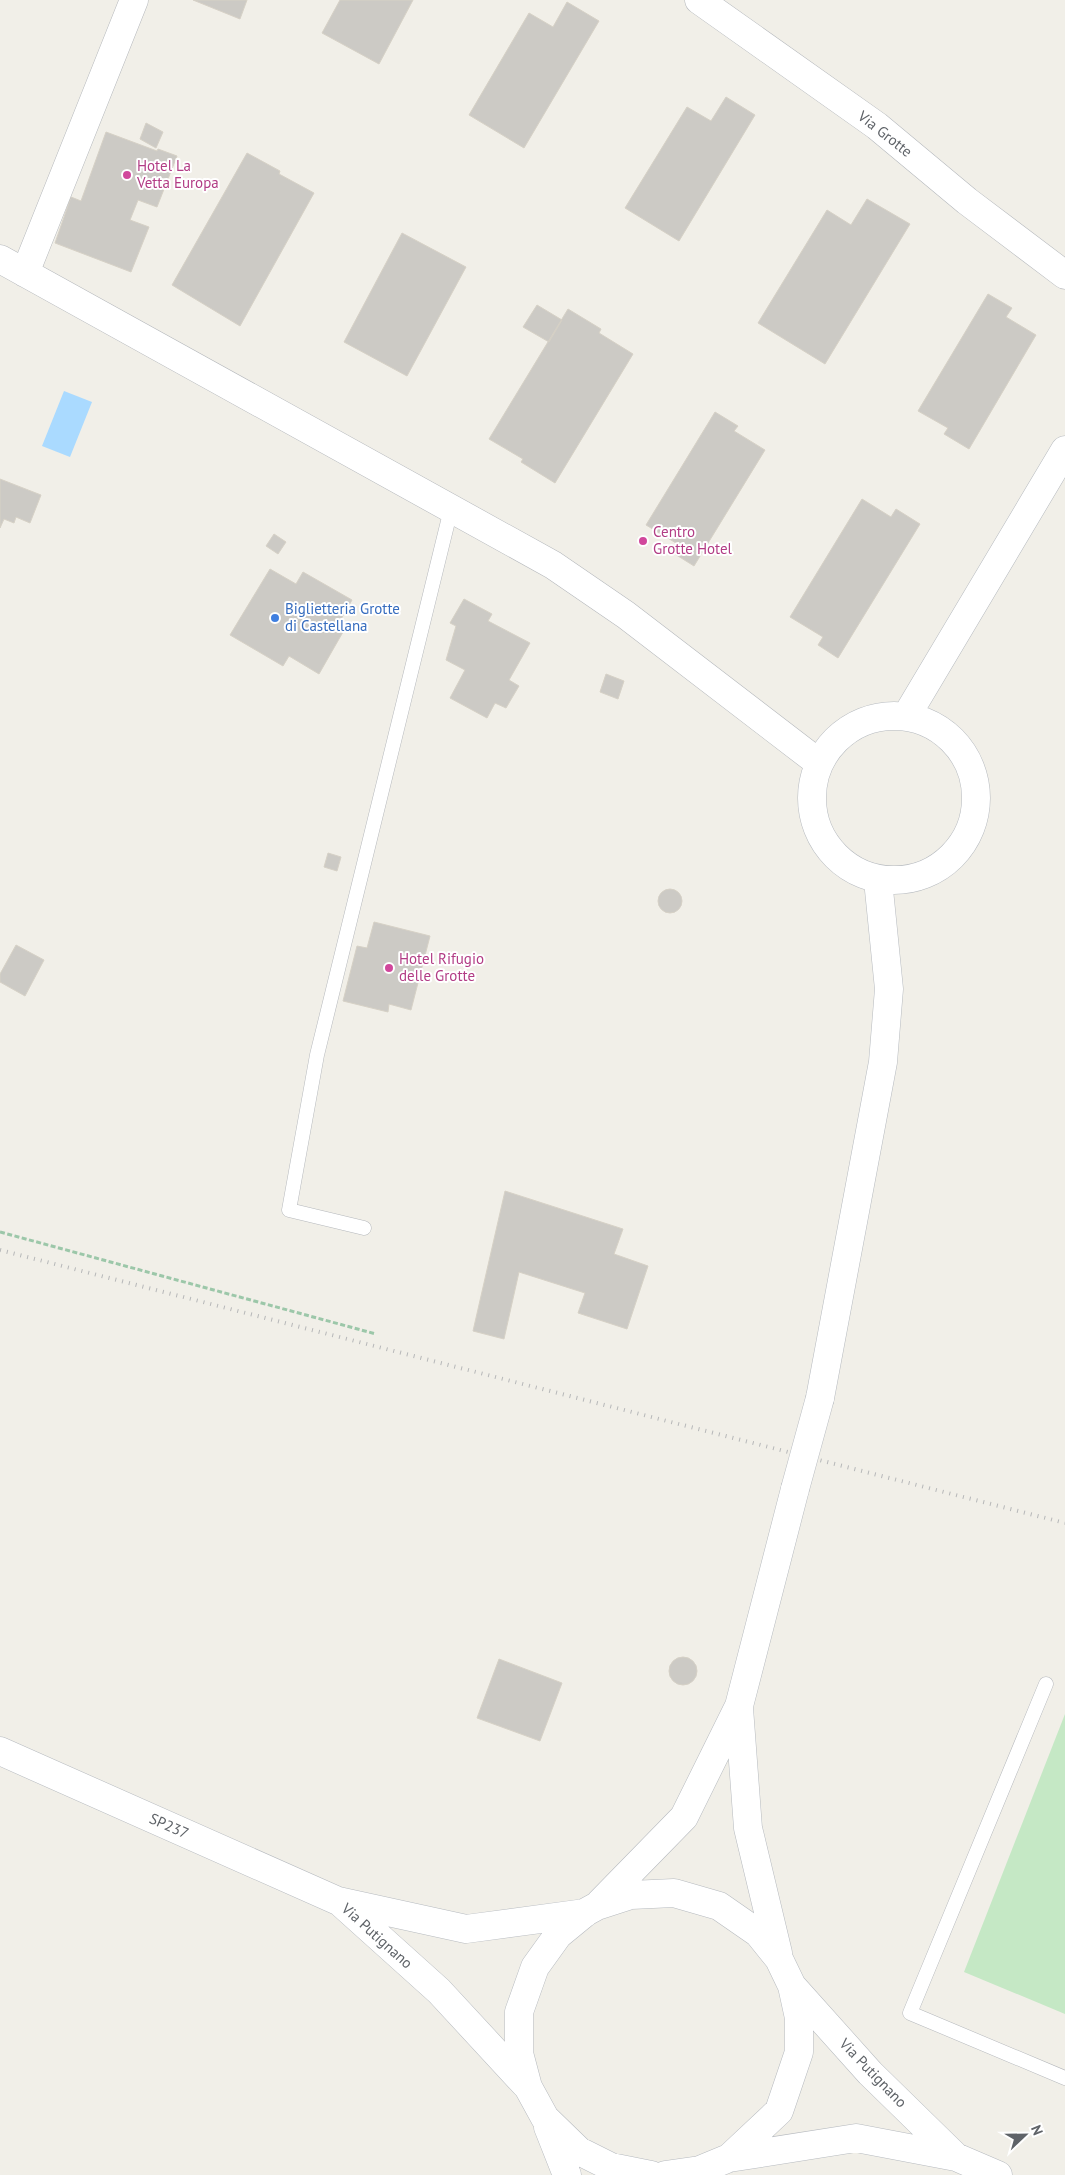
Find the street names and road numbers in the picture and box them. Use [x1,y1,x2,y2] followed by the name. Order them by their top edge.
[853,106,916,161] street label: Via Grotte
[147,1809,192,1843] street label: SP237
[337,1898,417,1972] street label: Via Putignano
[835,2033,911,2111] street label: Via Putignano

